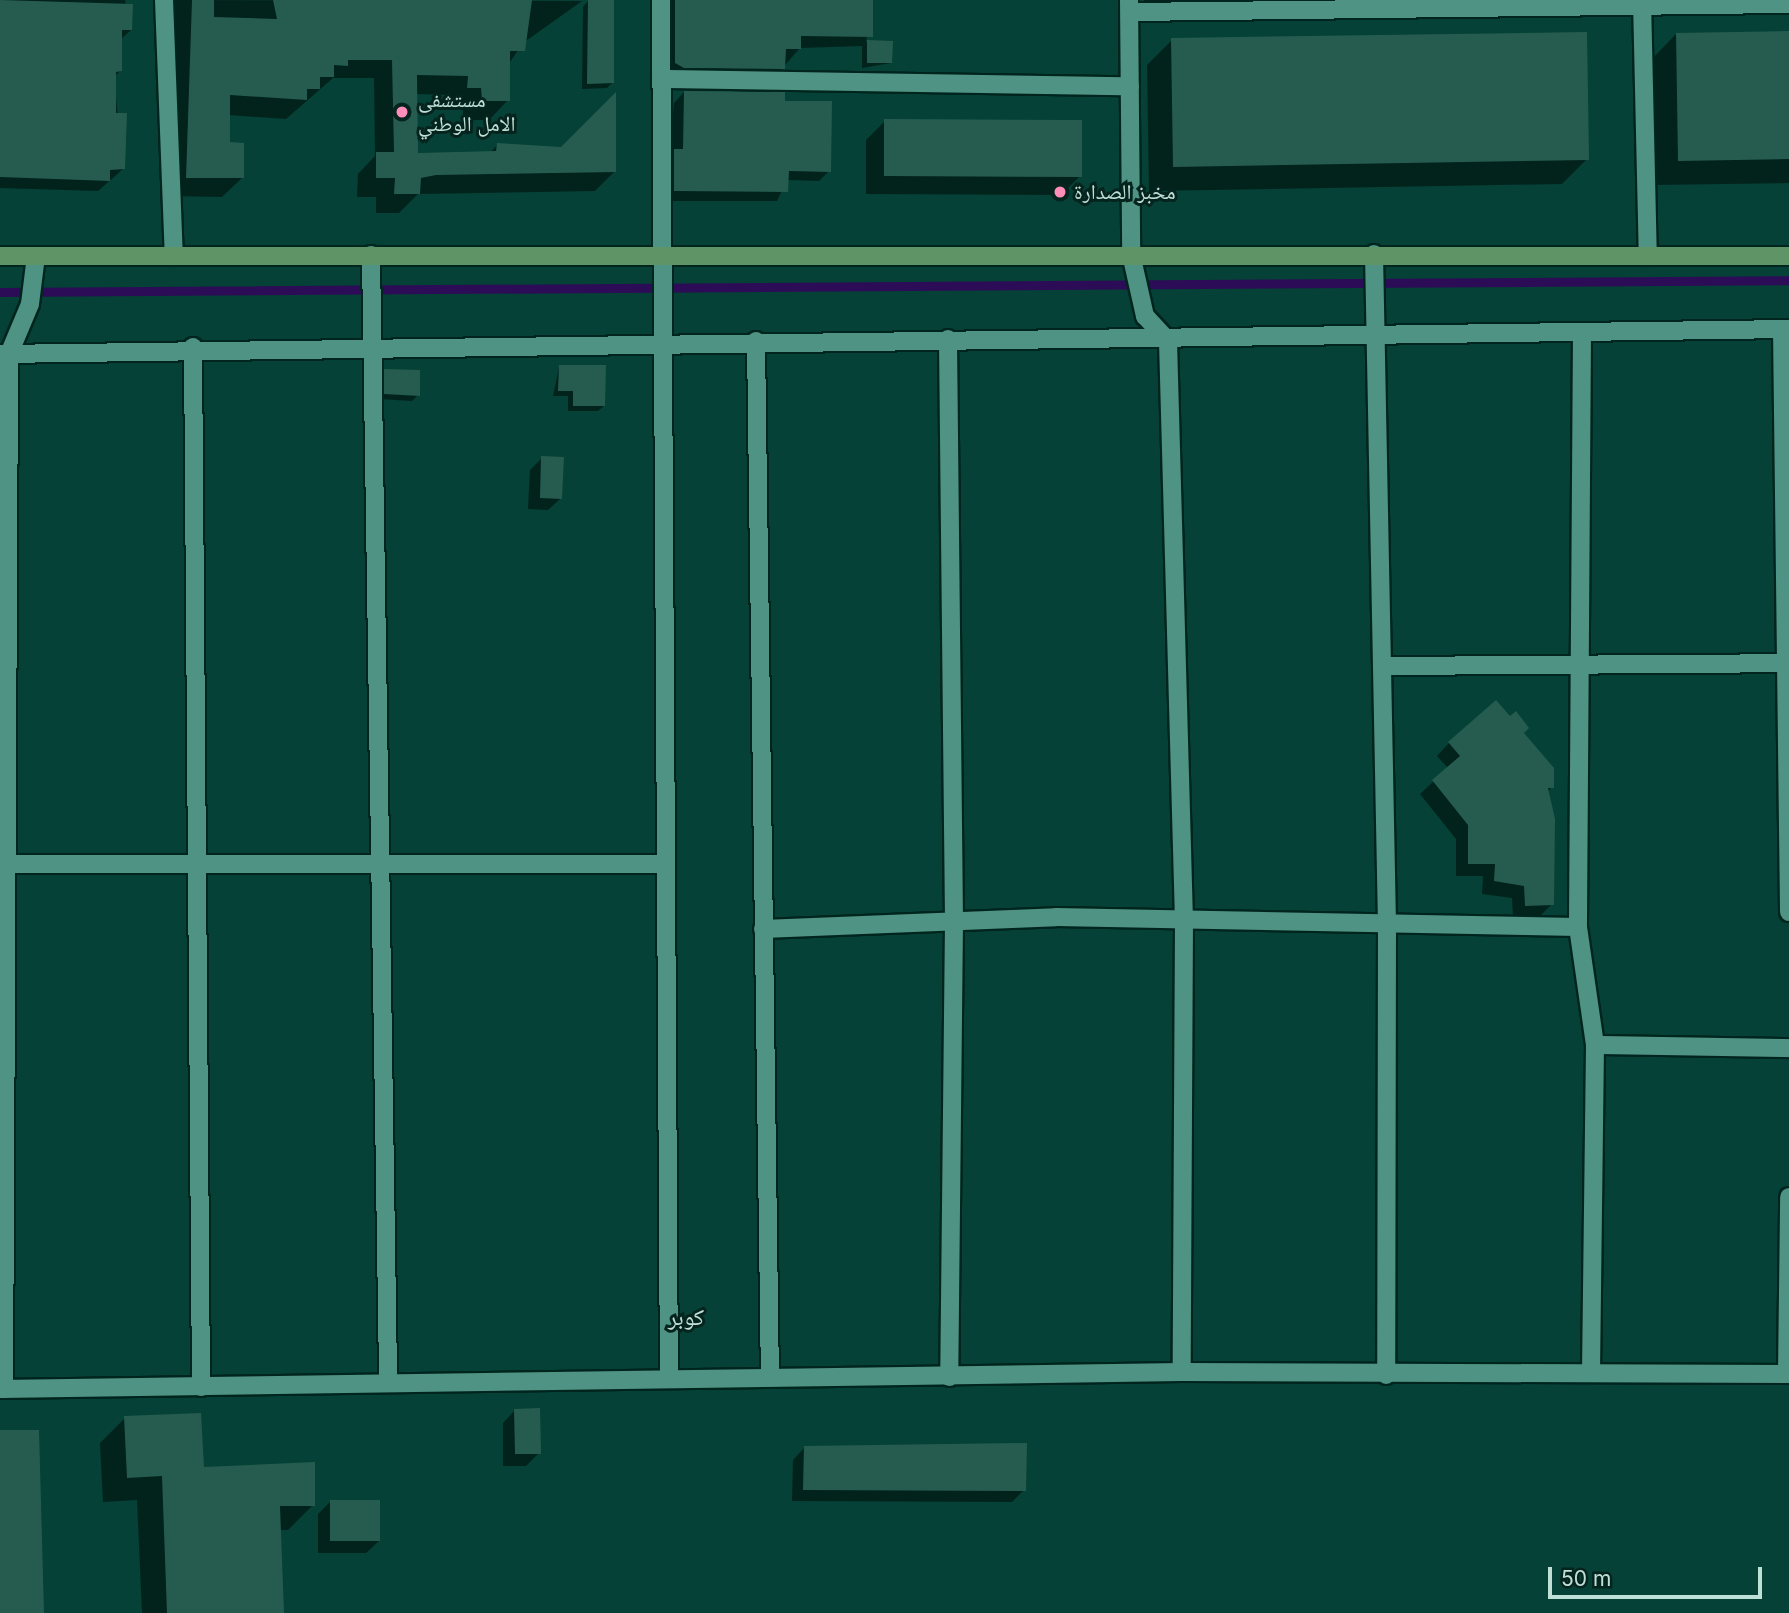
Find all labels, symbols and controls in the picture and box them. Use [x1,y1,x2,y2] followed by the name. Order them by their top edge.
[418,87,515,137] place label: مستشفى الامل الوطني
[392,102,412,122] marker: مستشفى الامل الوطني
[1074,179,1175,205] place label: مخبز الصدارة
[1052,184,1068,200] marker: مخبز الصدارة
[668,1303,704,1331] district label: كوبر
[1551,1554,1764,1598] scale bar
[1561,1566,1611,1591] text: 50 m

